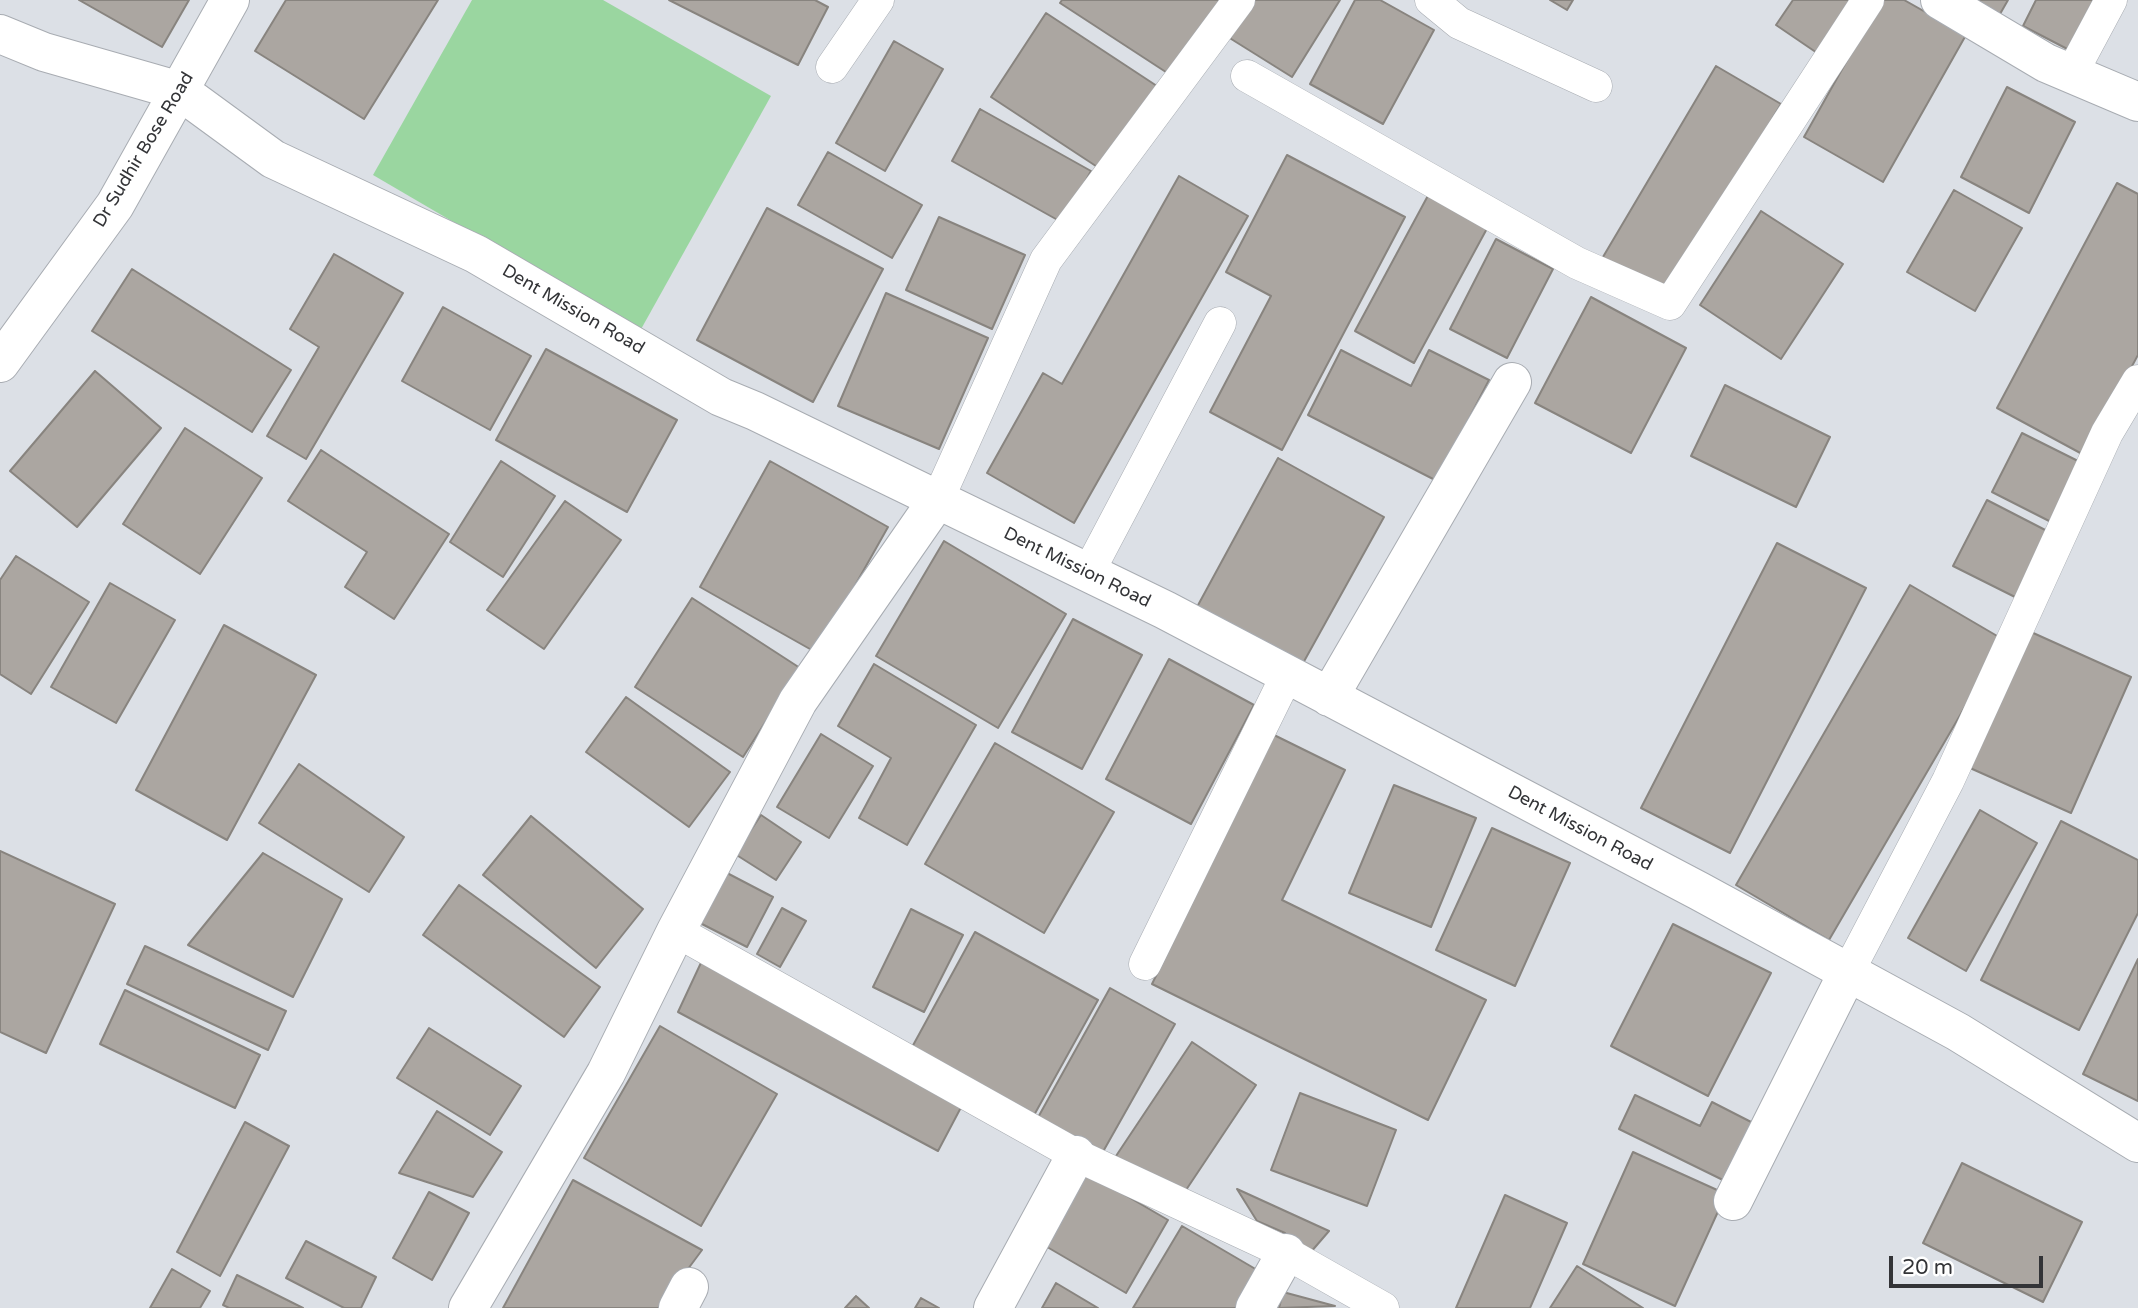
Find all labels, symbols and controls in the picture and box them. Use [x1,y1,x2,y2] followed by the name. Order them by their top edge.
[89,68,199,232] street label: Dr Sudhir Bose Road
[498,260,648,360] street label: Dent Mission Road
[1000,523,1154,613] street label: Dent Mission Road
[1504,782,1656,876] street label: Dent Mission Road
[1893,1242,2047,1286] scale bar
[1902,1255,1953,1280] text: 20 m

